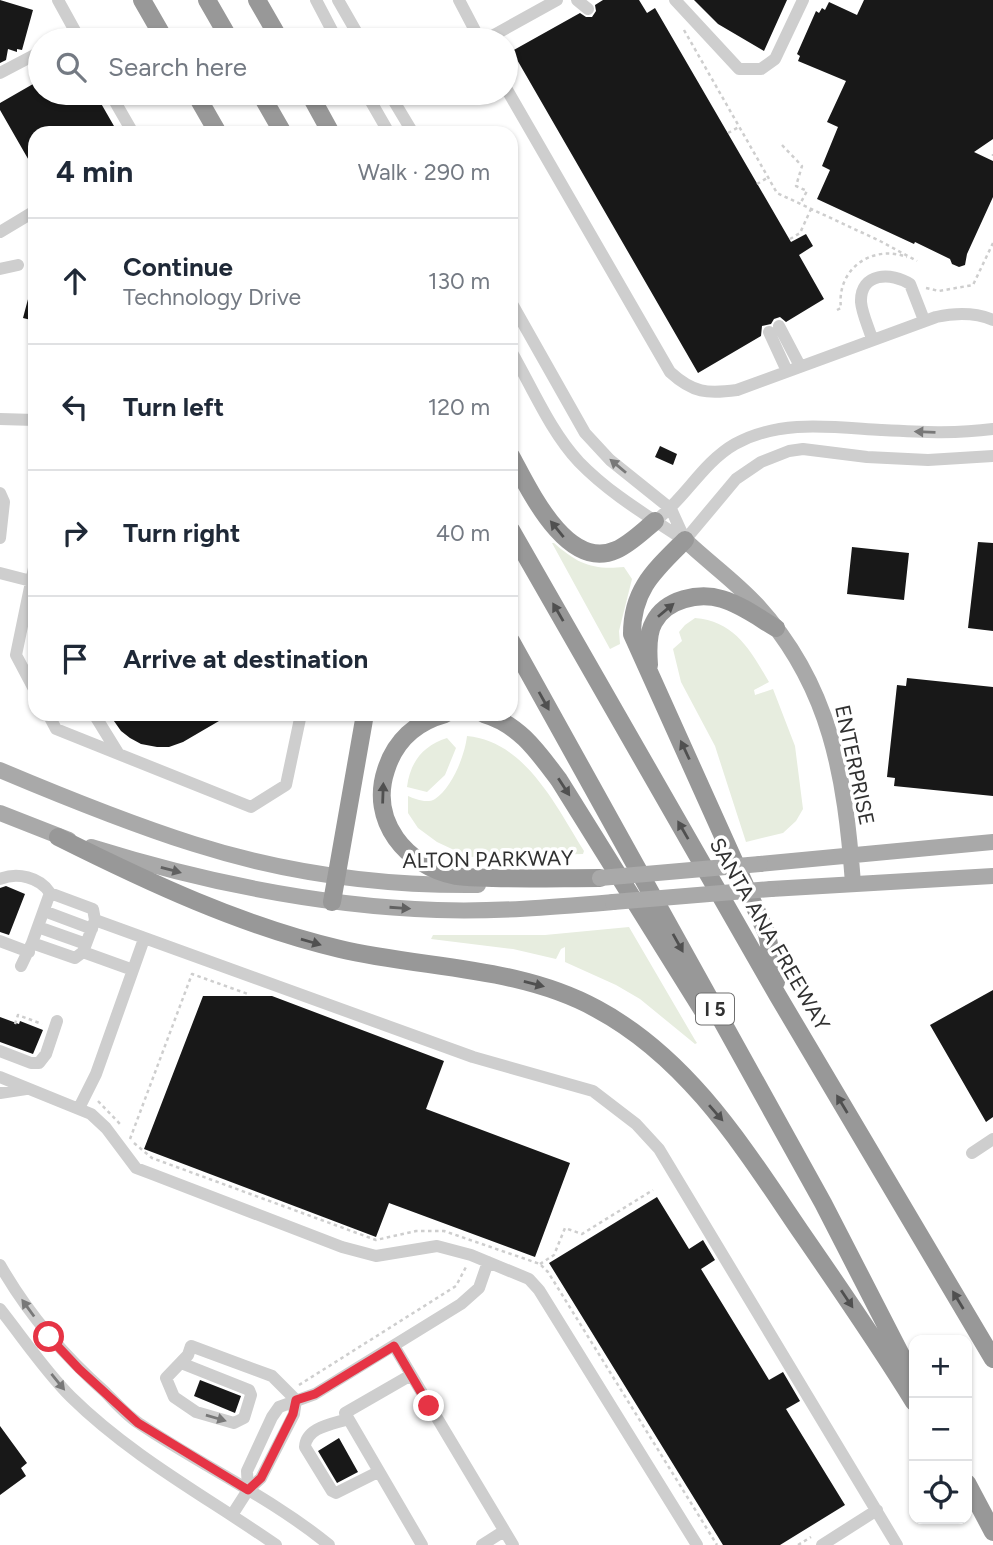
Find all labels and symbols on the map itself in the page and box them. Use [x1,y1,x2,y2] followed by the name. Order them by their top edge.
[914,427,936,438] one-way arrow
[609,458,627,474] one-way arrow
[549,520,564,538] one-way arrow
[552,602,564,622] one-way arrow
[656,603,674,618] one-way arrow
[538,691,550,711] one-way arrow
[830,703,880,827] street label: ENTERPRISE
[679,740,691,760] one-way arrow
[557,778,570,797] one-way arrow
[377,782,388,804] one-way arrow
[677,821,689,840] one-way arrow
[705,833,836,1035] street label: SANTA ANA FREEWAY
[402,845,574,873] street label: ALTON PARKWAY
[160,865,182,876] one-way arrow
[389,903,411,914] one-way arrow
[672,933,684,952] one-way arrow
[300,937,321,947] one-way arrow
[523,979,545,990] one-way arrow
[696,993,734,1024] road number: I 5
[836,1095,849,1114] one-way arrow
[708,1104,724,1122] one-way arrow
[840,1290,854,1308] one-way arrow
[952,1291,964,1310] one-way arrow
[21,1299,35,1317] one-way arrow
[33,1321,64,1352] route start
[51,1372,66,1390] one-way arrow
[413,1390,444,1421] route end
[205,1413,227,1424] one-way arrow

